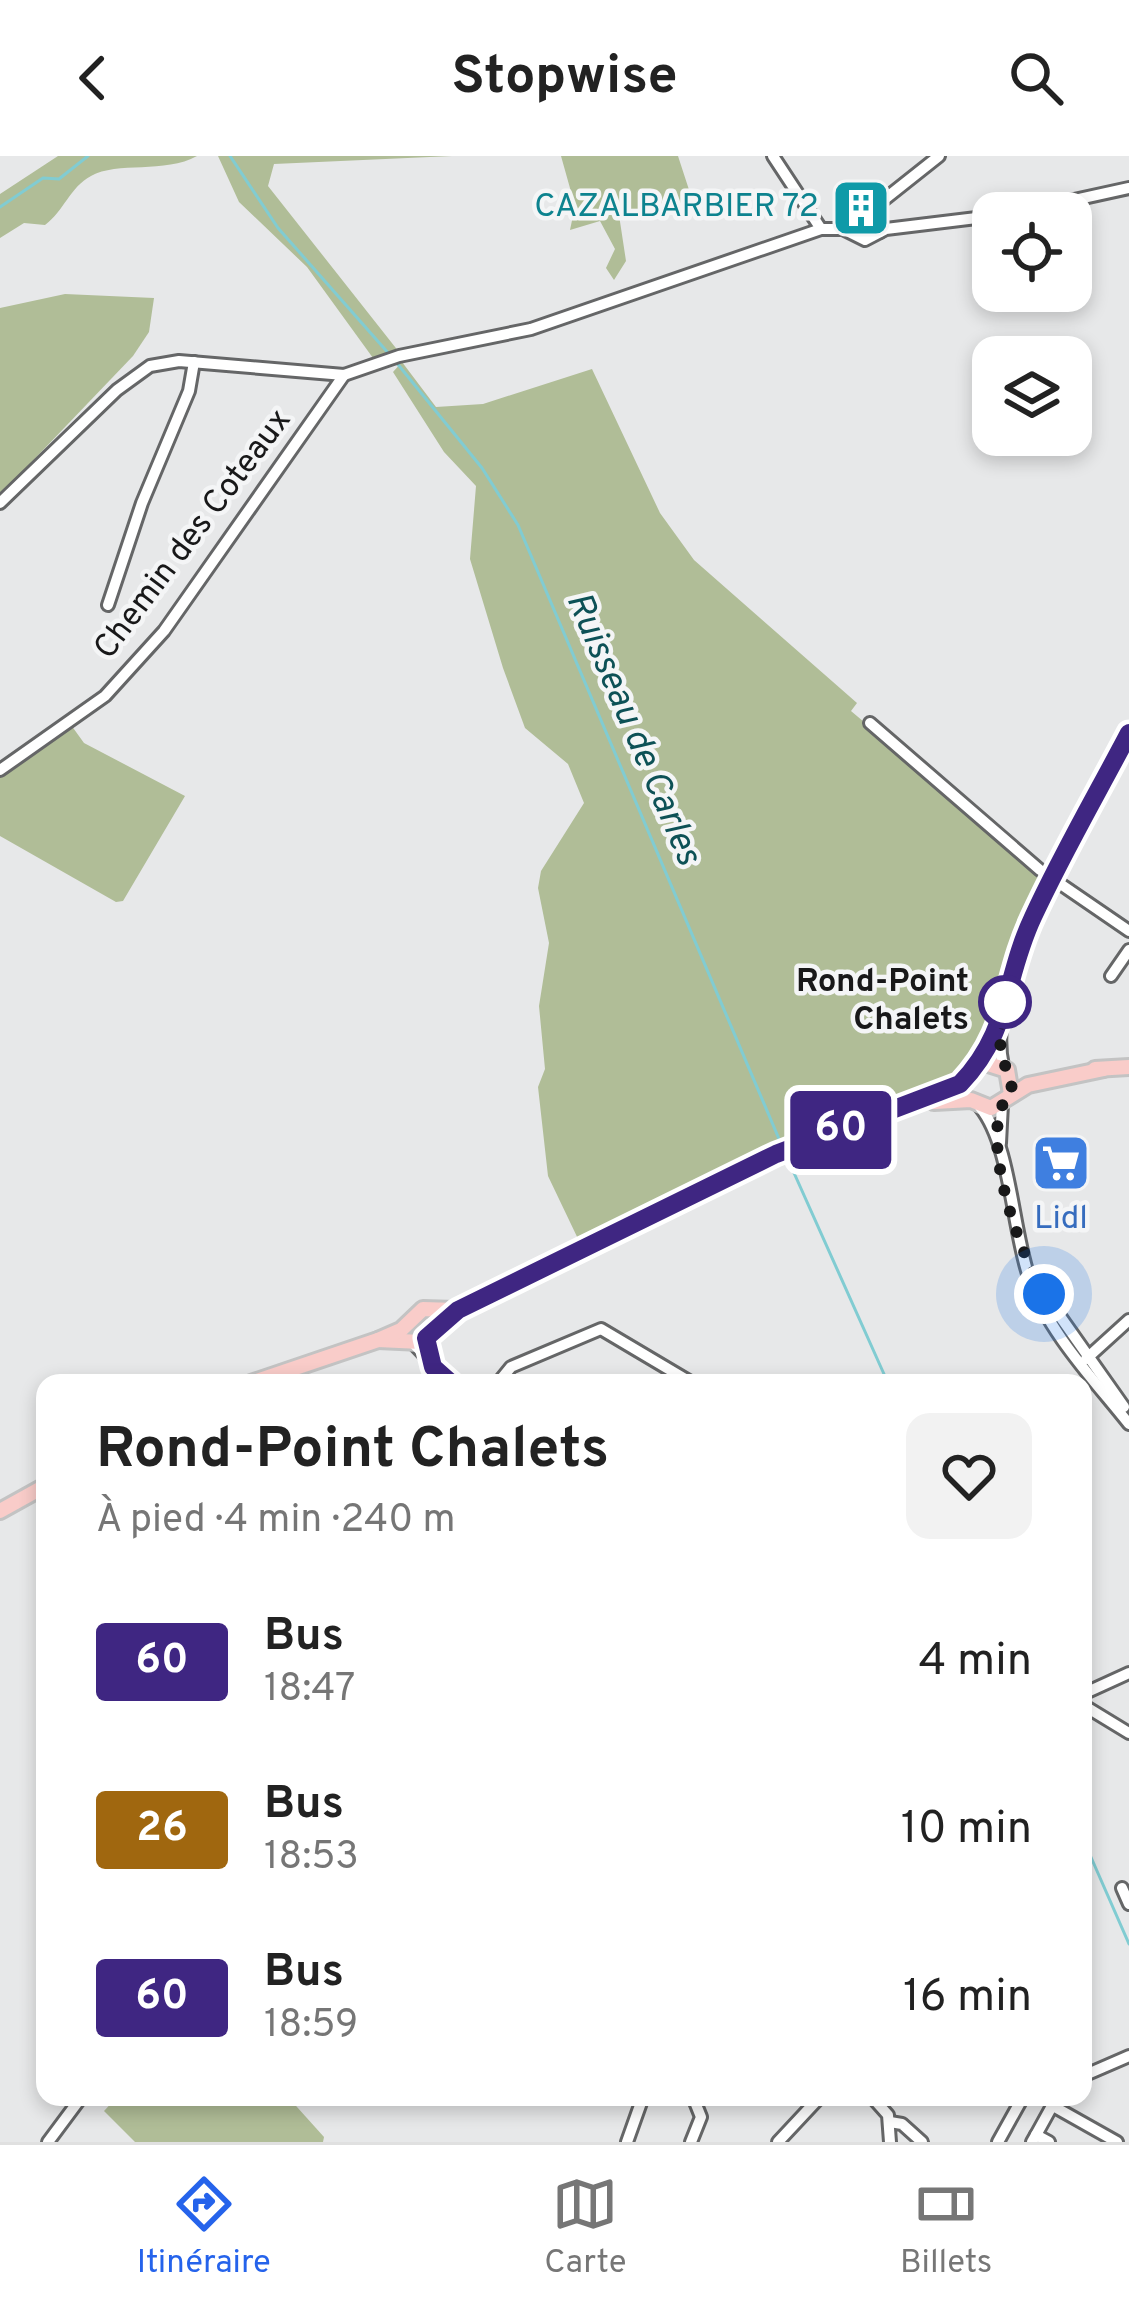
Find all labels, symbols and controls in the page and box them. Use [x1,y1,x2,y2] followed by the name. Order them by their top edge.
[451,44,678,113] text: Stopwise
[60,45,126,111] icon: back
[1003,45,1069,111] icon: search
[830,177,892,239] building icon: CAZALBARBIER 72
[534,187,819,229] place label: CAZALBARBIER 72
[972,192,1092,456] map controls
[972,192,1092,312] button: locate
[972,336,1092,456] button: layers
[86,401,302,669] street label: Chemin des Coteaux
[554,586,711,873] water label: Ruisseau de Carles
[796,962,969,1042] place label: Rond-Point Chalets
[980,977,1030,1027] marker: Rond-Point Chalets
[787,1091,895,1169] line badge: 60
[814,1103,868,1156] text: 60
[1030,1132,1092,1194] supermarket icon: Lidl
[1034,1199,1088,1241] place label: Lidl
[1014,1264,1074,1324] your location
[906,1413,1032,1539] button: heart
[96,1416,609,1488] text: Rond-Point Chalets
[96,1497,456,1546] text: À pied · 4 min · 240 m
[264,1609,344,1666] text: Bus
[919,1634,1032,1691] text: 4 min
[135,1635,189,1688] text: 60
[264,1666,355,1715] text: 18:47
[264,1777,344,1834] text: Bus
[901,1802,1032,1859] text: 10 min
[136,1803,188,1856] text: 26
[264,1834,359,1883] text: 18:53
[264,1945,344,2002] text: Bus
[903,1970,1032,2027] text: 16 min
[135,1971,189,2024] text: 60
[264,2002,358,2051] text: 18:59
[137,2171,271,2285] tab: Itinéraire
[544,2171,627,2285] tab: Carte
[900,2171,992,2285] tab: Billets

